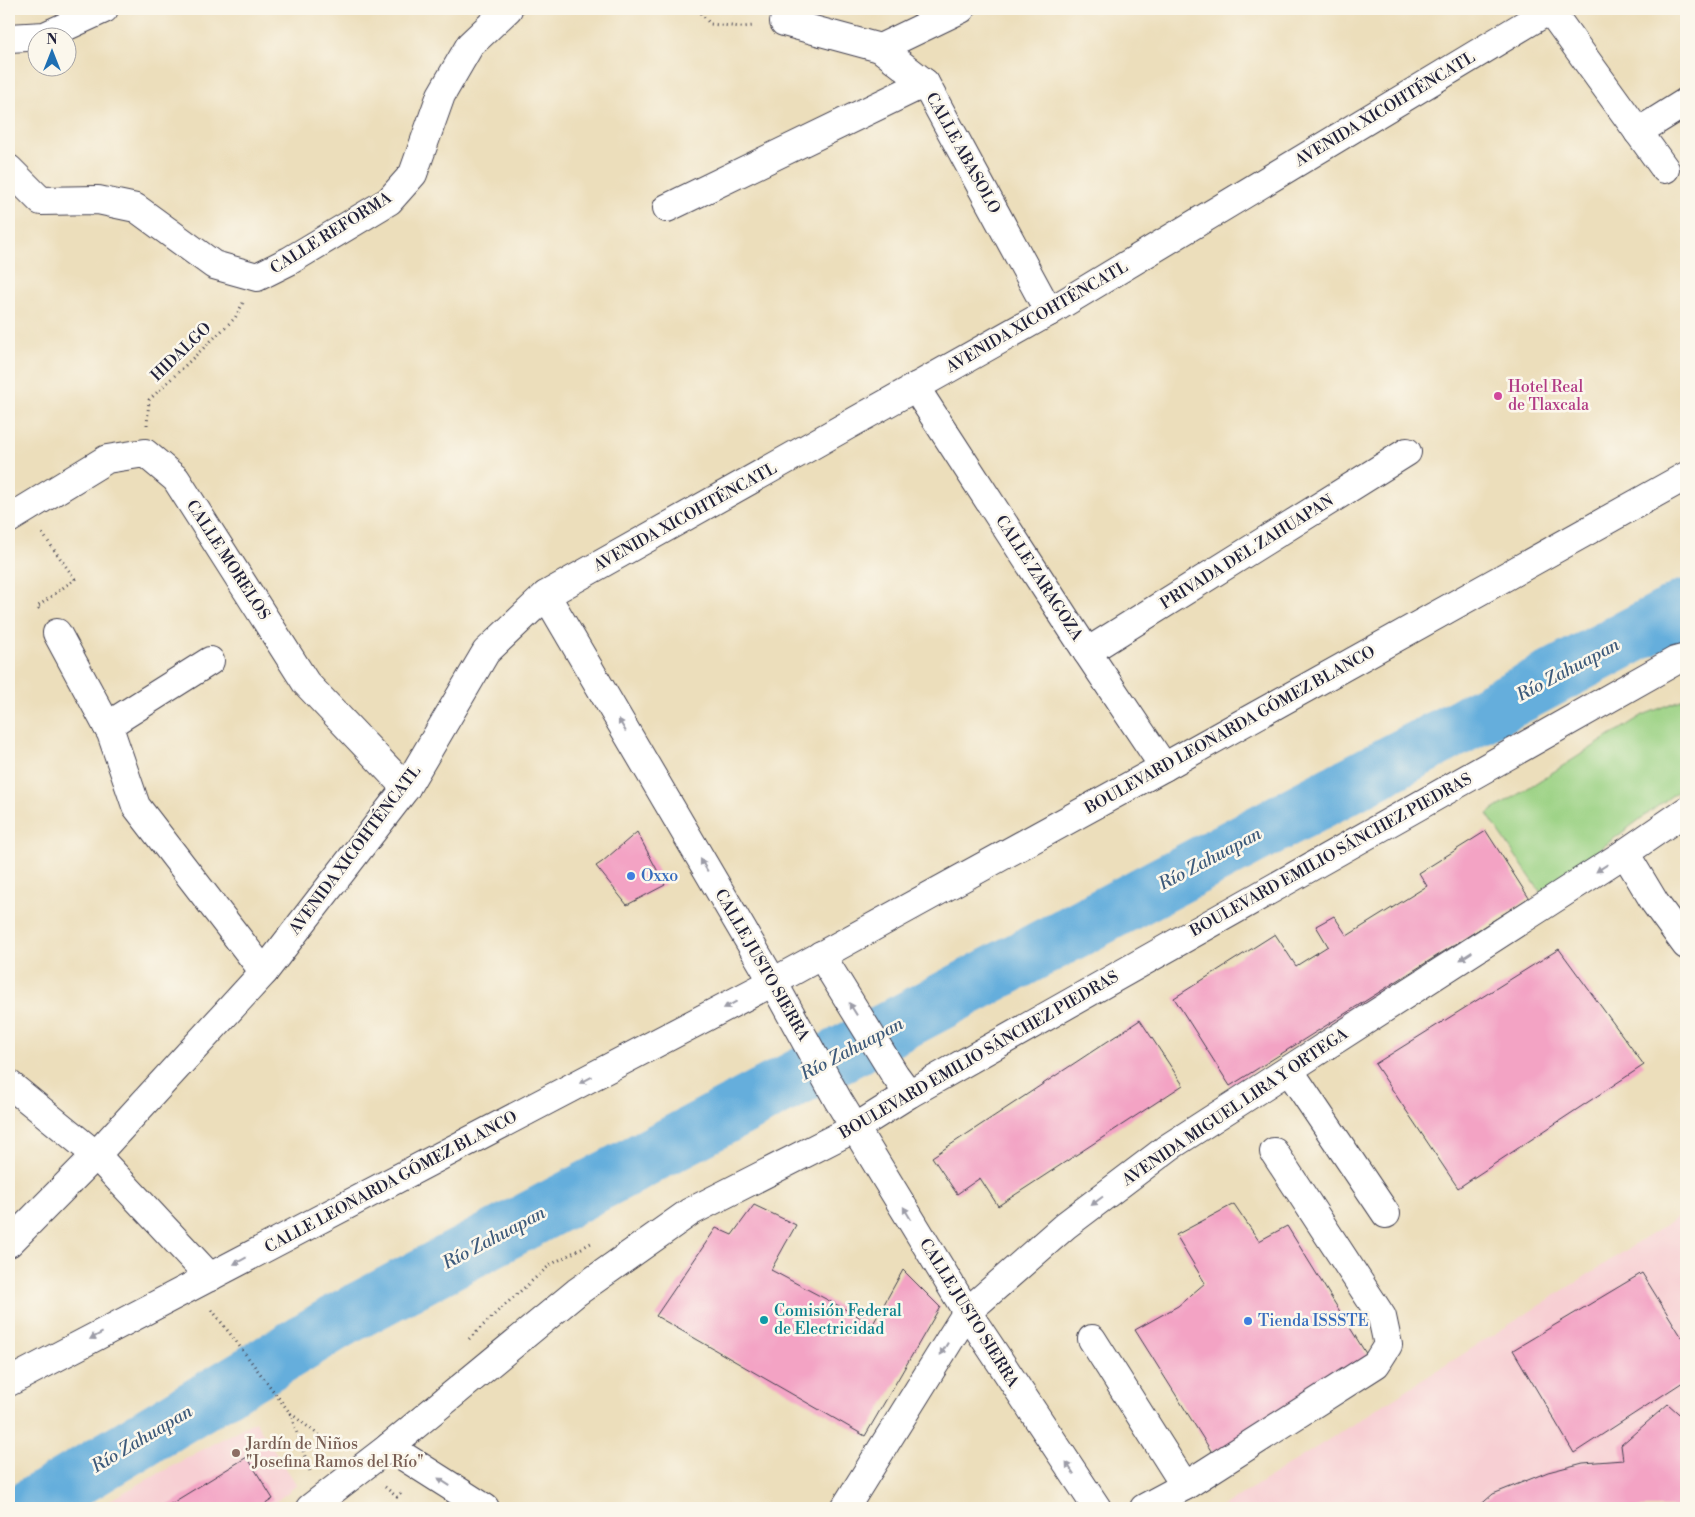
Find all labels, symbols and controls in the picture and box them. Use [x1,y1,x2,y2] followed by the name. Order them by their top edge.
[28,28,78,78] north arrow
[46,31,58,49] text: N
[1289,45,1479,171] street label: AVENIDA XICOHTÉNCATL
[921,89,1005,217] street label: CALLE ABASOLO
[267,187,396,278] street label: CALLE REFORMA
[941,255,1132,378] street label: AVENIDA XICOHTÉNCATL
[147,318,215,386] street label: HIDALGO
[1508,377,1590,415] place label: Hotel Real de Tlaxcala
[1492,390,1504,402] marker: Hotel Real de Tlaxcala
[588,456,780,576] street label: AVENIDA XICOHTÉNCATL
[1157,490,1337,614] street label: PRIVADA DEL ZAHUAPAN
[182,496,274,624] street label: CALLE MORELOS
[991,511,1088,645] street label: CALLE ZARAGOZA
[1512,633,1624,707] water label: Río Zahuapan
[1079,640,1379,819] street label: BOULEVARD LEONARDA GÓMEZ BLANCO
[617,718,626,731] one-way arrow
[283,760,425,939] street label: AVENIDA XICOHTÉNCATL
[1185,767,1475,942] street label: BOULEVARD EMILIO SÁNCHEZ PIEDRAS
[1154,822,1266,896] water label: Río Zahuapan
[700,857,708,872] one-way arrow
[1596,863,1609,873] one-way arrow
[641,866,678,886] place label: Oxxo
[625,870,637,882] marker: Oxxo
[710,885,814,1045] street label: CALLE JUSTO SIERRA
[1459,951,1473,961] one-way arrow
[834,965,1122,1144] street label: BOULEVARD EMILIO SÁNCHEZ PIEDRAS
[722,1001,737,1009] one-way arrow
[849,1002,858,1015] one-way arrow
[796,1012,908,1086] water label: Río Zahuapan
[1118,1023,1352,1191] street label: AVENIDA MIGUEL LIRA Y ORTEGA
[579,1076,593,1084] one-way arrow
[260,1105,521,1257] street label: CALLE LEONARDA GÓMEZ BLANCO
[1090,1196,1104,1206] one-way arrow
[438,1201,550,1275] water label: Río Zahuapan
[902,1206,911,1219] one-way arrow
[915,1235,1024,1392] street label: CALLE JUSTO SIERRA
[233,1257,248,1265] one-way arrow
[774,1301,902,1339] place label: Comisión Federal de Electricidad
[1258,1311,1369,1331] place label: Tienda ISSSTE
[758,1314,770,1326] marker: Comisión Federal de Electricidad
[1242,1315,1254,1327] marker: Tienda ISSSTE
[89,1332,103,1340] one-way arrow
[939,1343,949,1356] one-way arrow
[86,1399,197,1479] water label: Río Zahuapan
[245,1434,424,1472] place label: Jardín de Niños "Josefina Ramos del Río"
[230,1447,242,1459] marker: Jardín de Niños "Josefina Ramos del Río"
[1065,1461,1074,1474] one-way arrow
[437,1477,451,1487] one-way arrow

